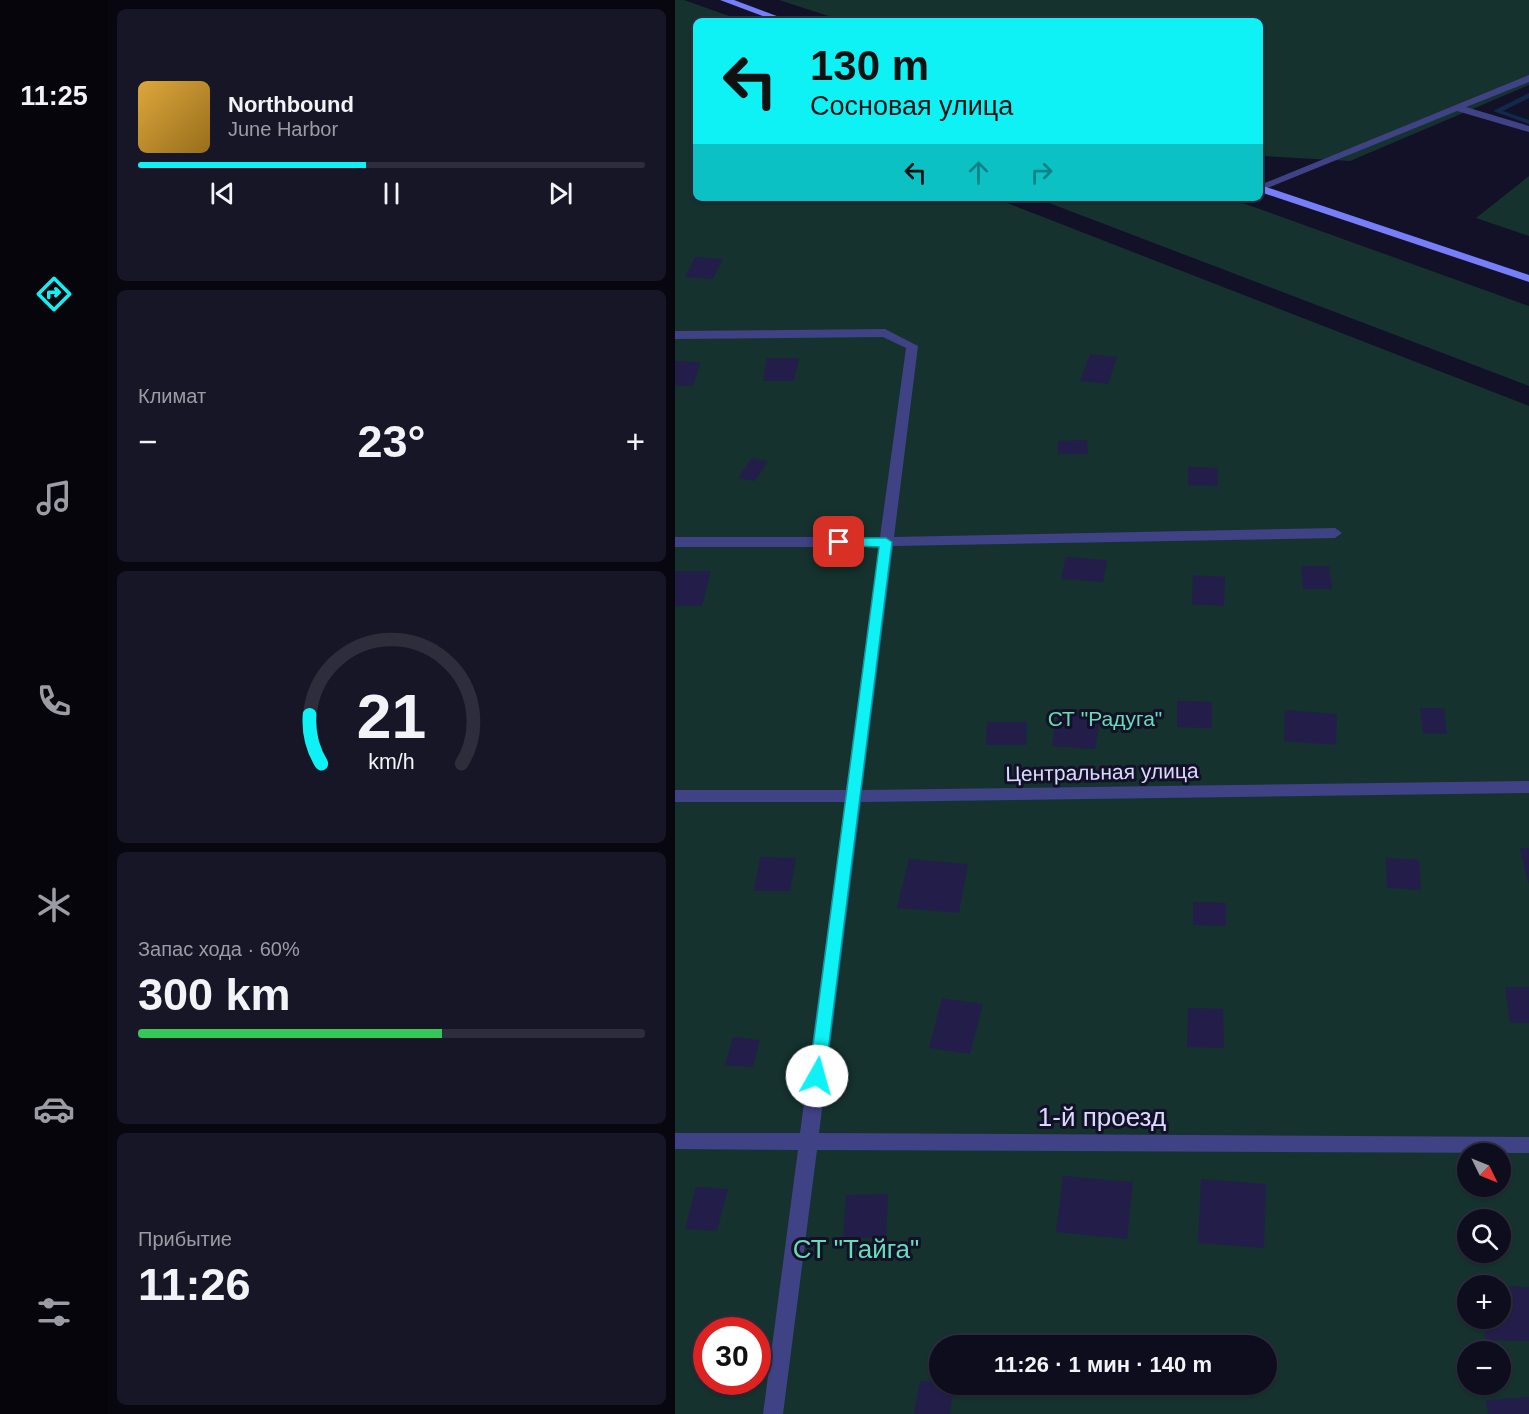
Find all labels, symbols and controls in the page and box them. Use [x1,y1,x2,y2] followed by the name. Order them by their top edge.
[711,42,789,120] icon: left
[810,42,929,89] text: 130 m
[20,81,88,111] text: 11:25
[810,91,1013,121] text: Сосновая улица
[228,92,354,117] text: Northbound
[228,118,338,140] text: June Harbor
[899,156,932,189] icon: left
[962,156,995,189] icon: ahead
[1025,156,1058,189] icon: right
[206,177,239,210] icon: previous
[375,177,408,210] icon: pause
[544,177,577,210] icon: next
[33,273,75,315] icon: directions
[138,385,206,407] text: Климат
[357,416,426,467] text: 23°
[138,423,157,460] text: −
[626,423,645,460] text: +
[33,477,75,519] icon: music
[813,516,864,567] pin
[822,525,855,558] icon: arrive
[33,680,75,722] icon: phone
[357,682,426,751] text: 21
[1048,707,1162,730] park label: СТ "Радуга"
[368,750,415,774] text: km/h
[1005,759,1199,785] street label: Центральная улица
[33,884,75,926] icon: climate
[138,938,300,960] text: Запас хода · 60%
[138,969,291,1020] text: 300 km
[785,1044,849,1108] position arrow
[33,1088,75,1130] icon: car
[1038,1102,1166,1132] street label: 1-й проезд
[1457,1143,1511,1197] north arrow
[1457,1143,1511,1395] map controls
[1457,1209,1511,1263] button: search
[138,1228,232,1250] text: Прибытие
[793,1234,919,1264] park label: СТ "Тайга"
[138,1259,251,1310] text: 11:26
[1457,1275,1511,1329] button: +
[33,1291,75,1333] icon: filters
[693,1317,771,1395] speed limit sign: 30
[1457,1341,1511,1395] button: −
[994,1352,1212,1377] text: 11:26 · 1 мин · 140 m

